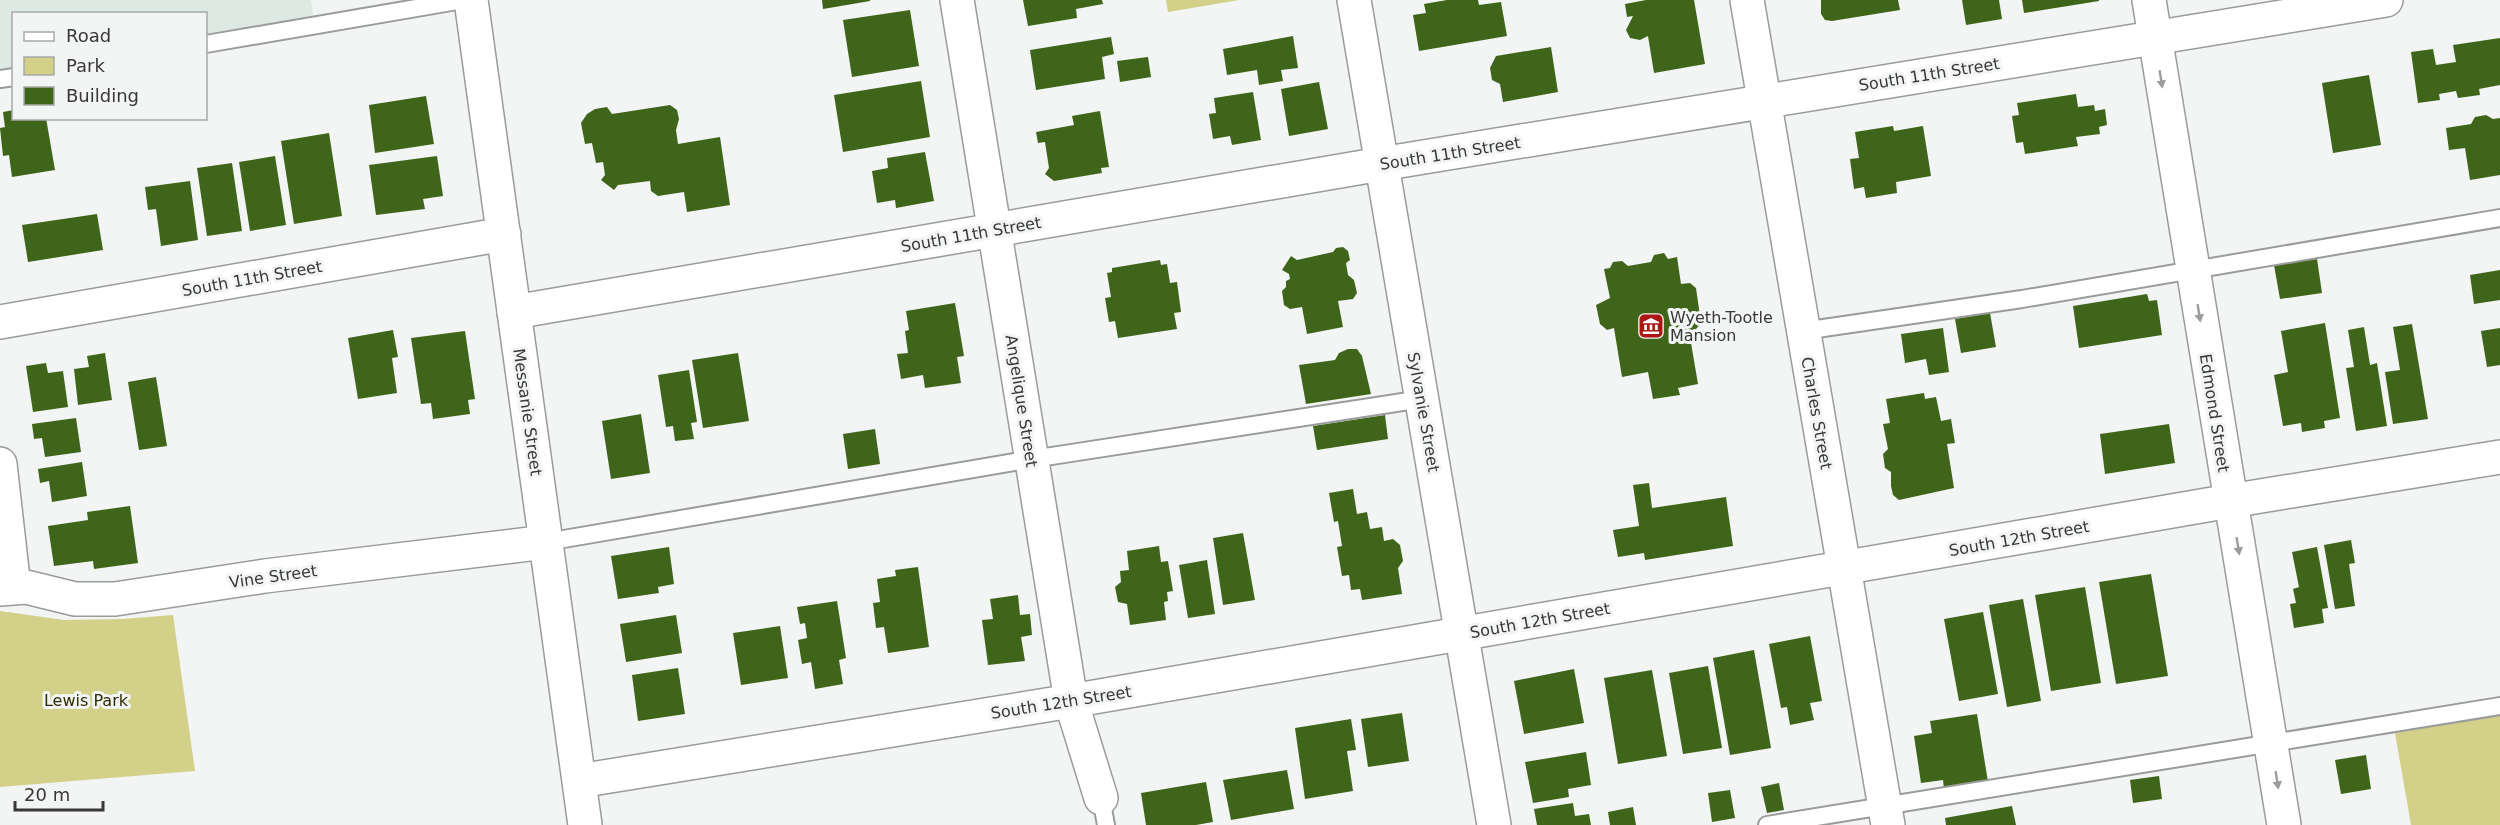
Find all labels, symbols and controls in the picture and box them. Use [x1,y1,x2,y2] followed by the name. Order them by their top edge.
[12,12,207,120] legend
[66,25,111,46] text: Road
[1857,54,2001,95] street label: South 11th Street
[66,55,105,76] text: Park
[2157,69,2166,88] one-way arrow
[66,85,139,106] text: Building
[1378,133,1522,174] street label: South 11th Street
[899,213,1043,256] street label: South 11th Street
[180,257,324,300] street label: South 11th Street
[2194,303,2203,322] one-way arrow
[1670,308,1773,345] place label: Wyeth-Tootle Mansion
[1636,311,1666,341] museum icon: Wyeth-Tootle Mansion
[1002,334,1041,469] street label: Angelique Street
[509,347,546,477] street label: Messanie Street
[1404,351,1443,474] street label: Sylvanie Street
[2196,353,2233,474] street label: Edmond Street
[1797,355,1836,471] street label: Charles Street
[1947,517,2091,560] street label: South 12th Street
[2233,537,2242,556] one-way arrow
[228,561,318,592] street label: Vine Street
[1468,599,1612,642] street label: South 12th Street
[989,682,1133,723] street label: South 12th Street
[44,691,129,710] park label: Lewis Park
[2272,771,2281,790] one-way arrow
[15,774,104,812] scale bar
[24,784,70,805] text: 20 m

